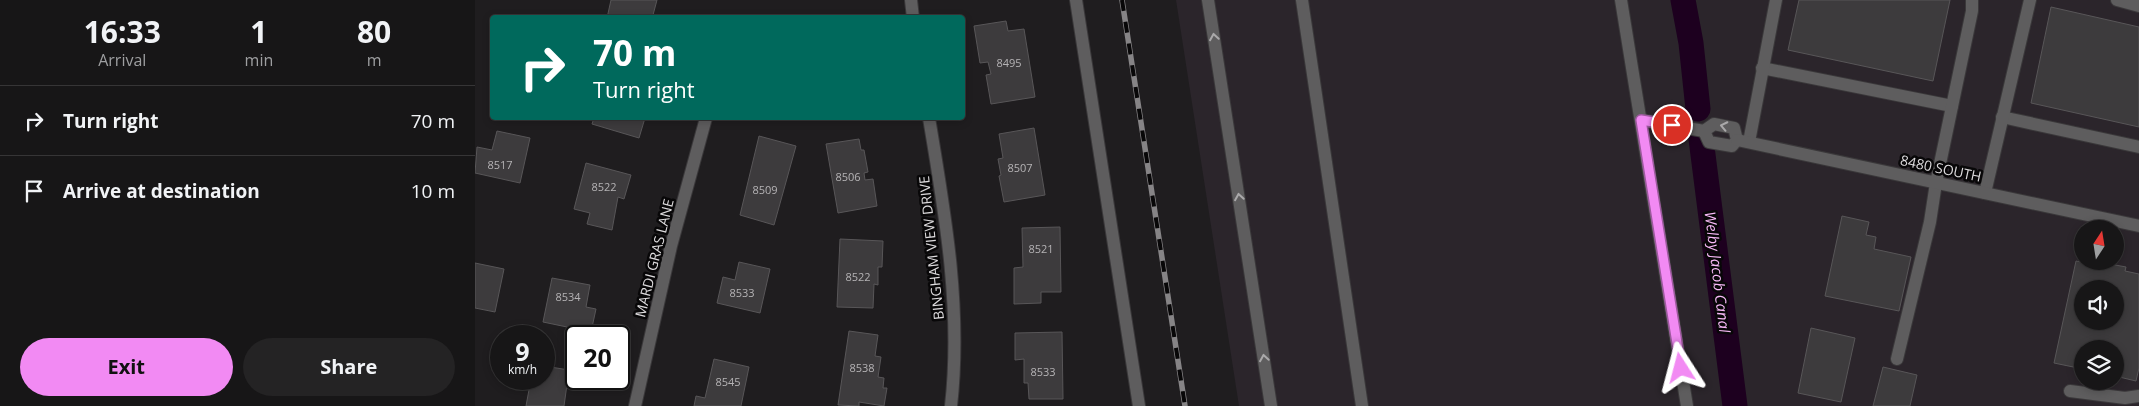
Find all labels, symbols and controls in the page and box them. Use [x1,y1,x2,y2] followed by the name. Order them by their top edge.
[84,11,161,52] text: 16:33
[250,11,267,52] text: 1
[357,11,391,52] text: 80
[593,29,676,76] text: 70 m
[1209,32,1219,41] one-way arrow
[510,35,575,100] icon: right
[98,49,146,71] text: Arrival
[245,49,273,71] text: min
[367,49,382,71] text: m
[996,55,1022,70] house number: 8495
[593,74,695,104] text: Turn right
[1651,104,1693,146] pin
[20,107,48,135] icon: right
[63,108,158,134] text: Turn right
[411,108,455,134] text: 70 m
[1658,111,1686,139] icon: arrive
[1720,121,1728,131] one-way arrow
[1899,150,1983,186] street label: 8480 SOUTH
[487,157,513,172] house number: 8517
[1007,160,1033,175] house number: 8507
[835,169,861,184] house number: 8506
[914,175,948,321] street label: BINGHAM VIEW DRIVE
[20,177,48,205] icon: arrive
[63,178,260,204] text: Arrive at destination
[411,178,455,204] text: 10 m
[591,179,617,194] house number: 8522
[752,182,778,197] house number: 8509
[1234,193,1244,202] one-way arrow
[630,197,678,319] street label: MARDI GRAS LANE
[1701,210,1736,335] water label: Welby Jacob Canal
[2074,220,2124,270] north arrow
[2074,220,2124,390] map controls
[1028,241,1054,256] house number: 8521
[845,269,871,284] house number: 8522
[2074,280,2124,330] button: sound
[729,285,755,300] house number: 8533
[555,289,581,304] house number: 8534
[565,325,630,390] speed limit sign: 20
[515,334,530,368] text: 9
[20,338,233,396] button: Exit
[243,338,455,396] button: Share
[2074,340,2124,390] button: layers
[1654,341,1706,393] position arrow
[1259,353,1269,362] one-way arrow
[849,360,875,375] house number: 8538
[508,361,537,378] text: km/h
[1030,364,1056,379] house number: 8533
[715,374,741,389] house number: 8545

